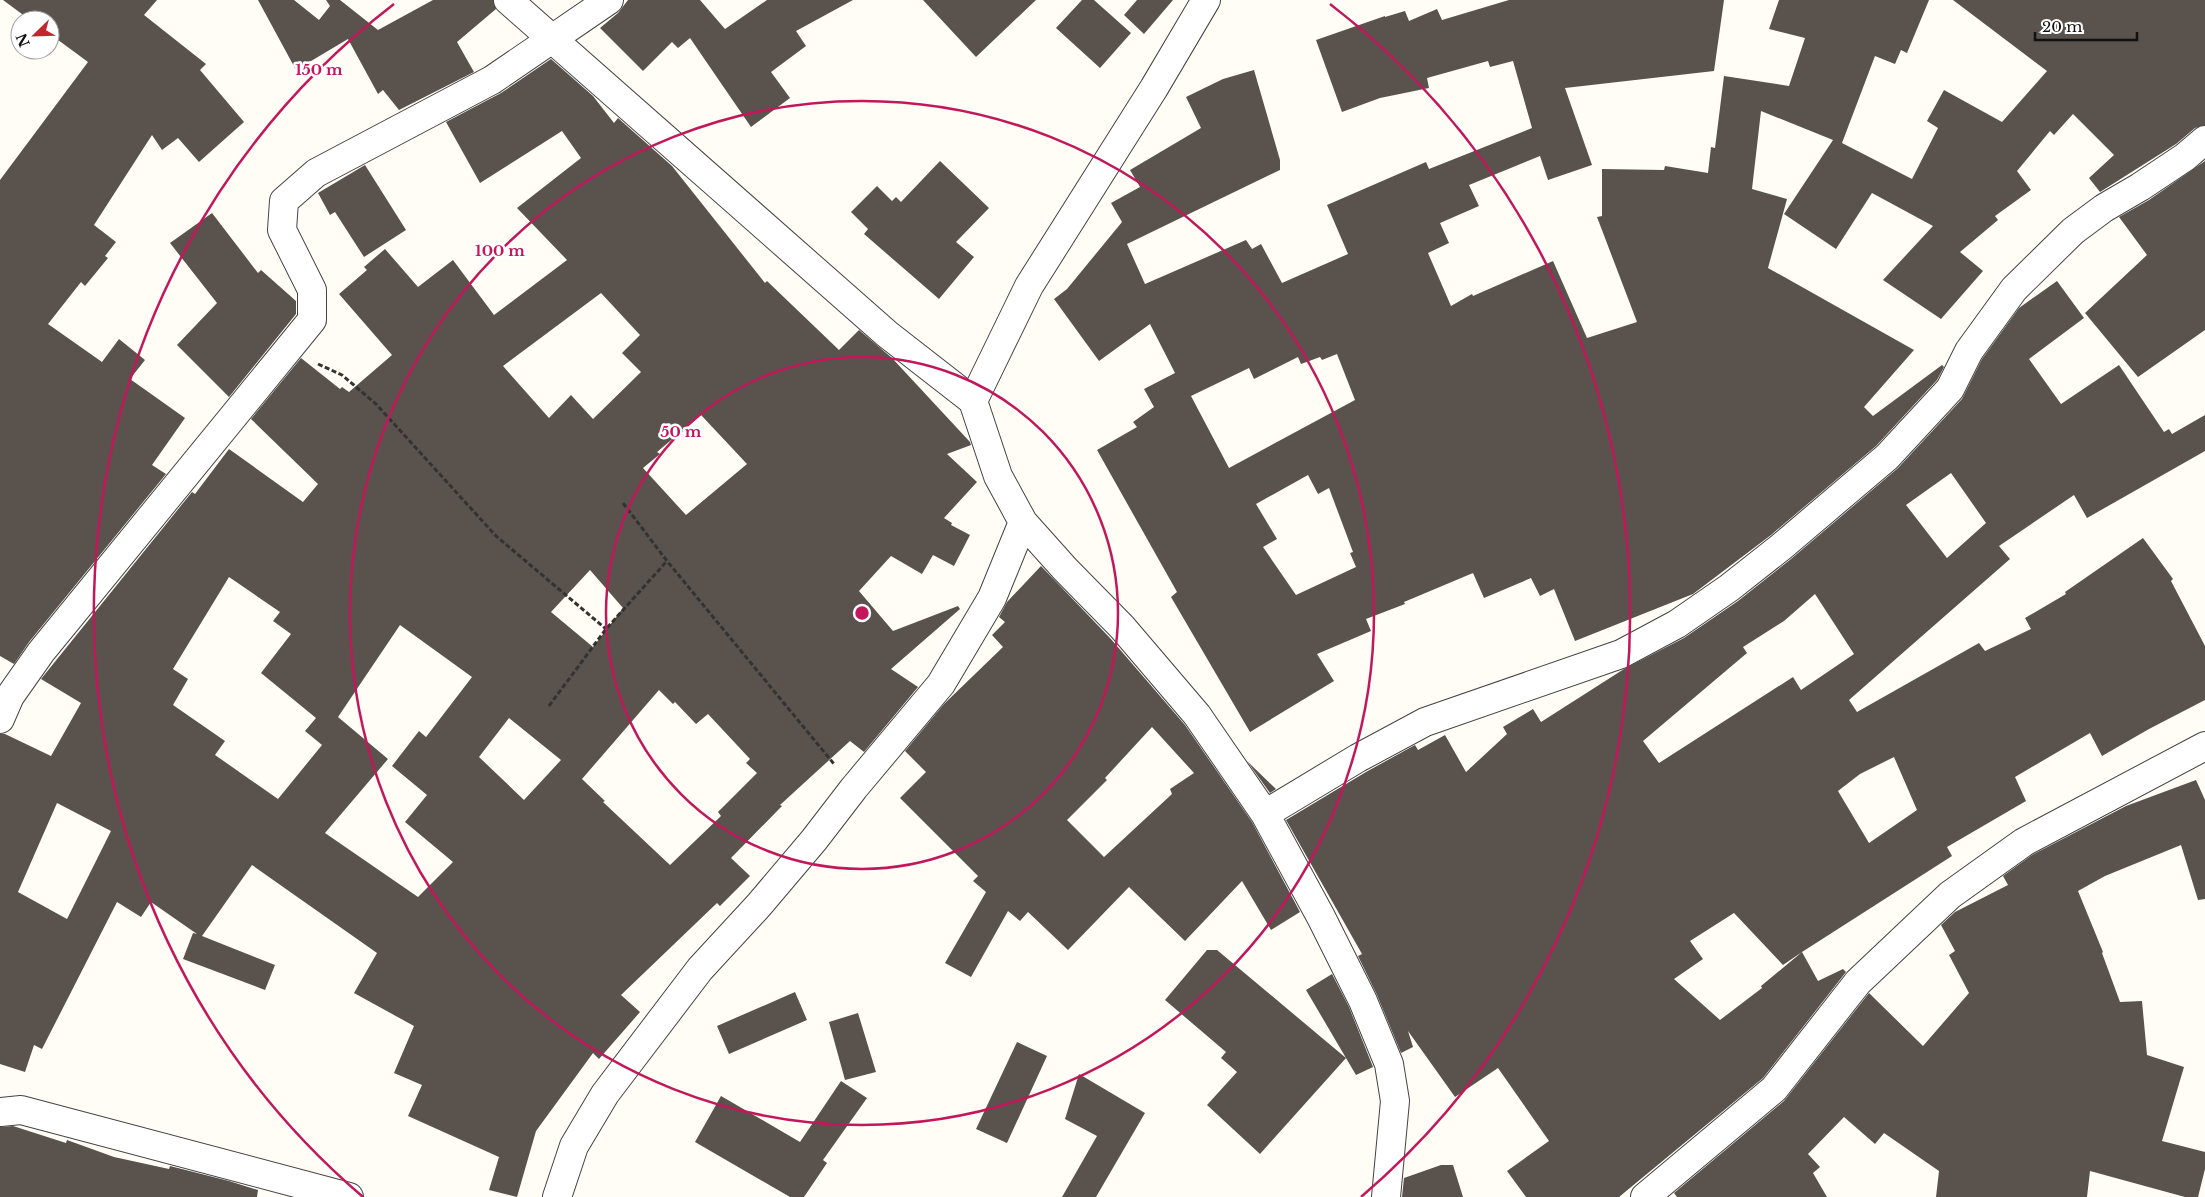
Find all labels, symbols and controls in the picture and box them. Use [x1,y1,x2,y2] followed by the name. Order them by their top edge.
[10,10,60,60] north arrow
[2035,10,2138,42] scale bar
[2042,17,2082,36] text: 20 m
[12,31,34,50] text: N
[295,60,343,79] text: 150 m
[475,241,525,260] text: 100 m
[661,422,702,441] text: 50 m
[853,604,871,622] centre of rings

